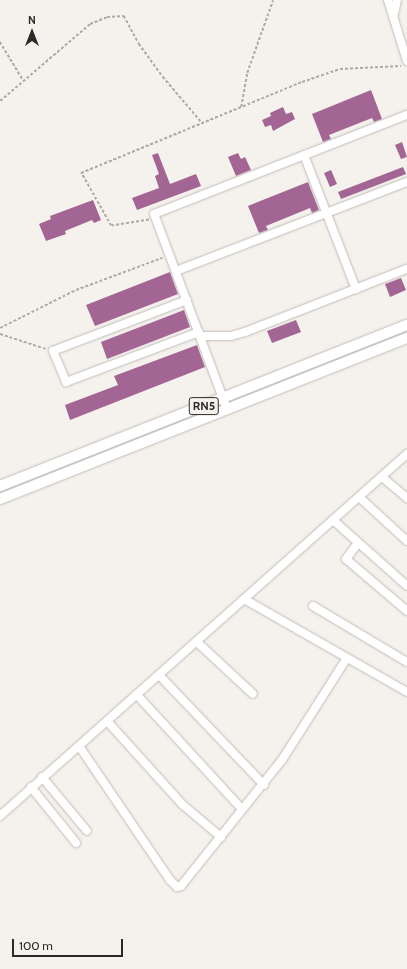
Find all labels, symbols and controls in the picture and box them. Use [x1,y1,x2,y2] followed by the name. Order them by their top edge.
[12,12,52,52] north arrow
[28,13,36,27] text: N
[188,396,220,416] road number: RN5
[14,931,125,957] scale bar
[19,938,53,953] text: 100 m

